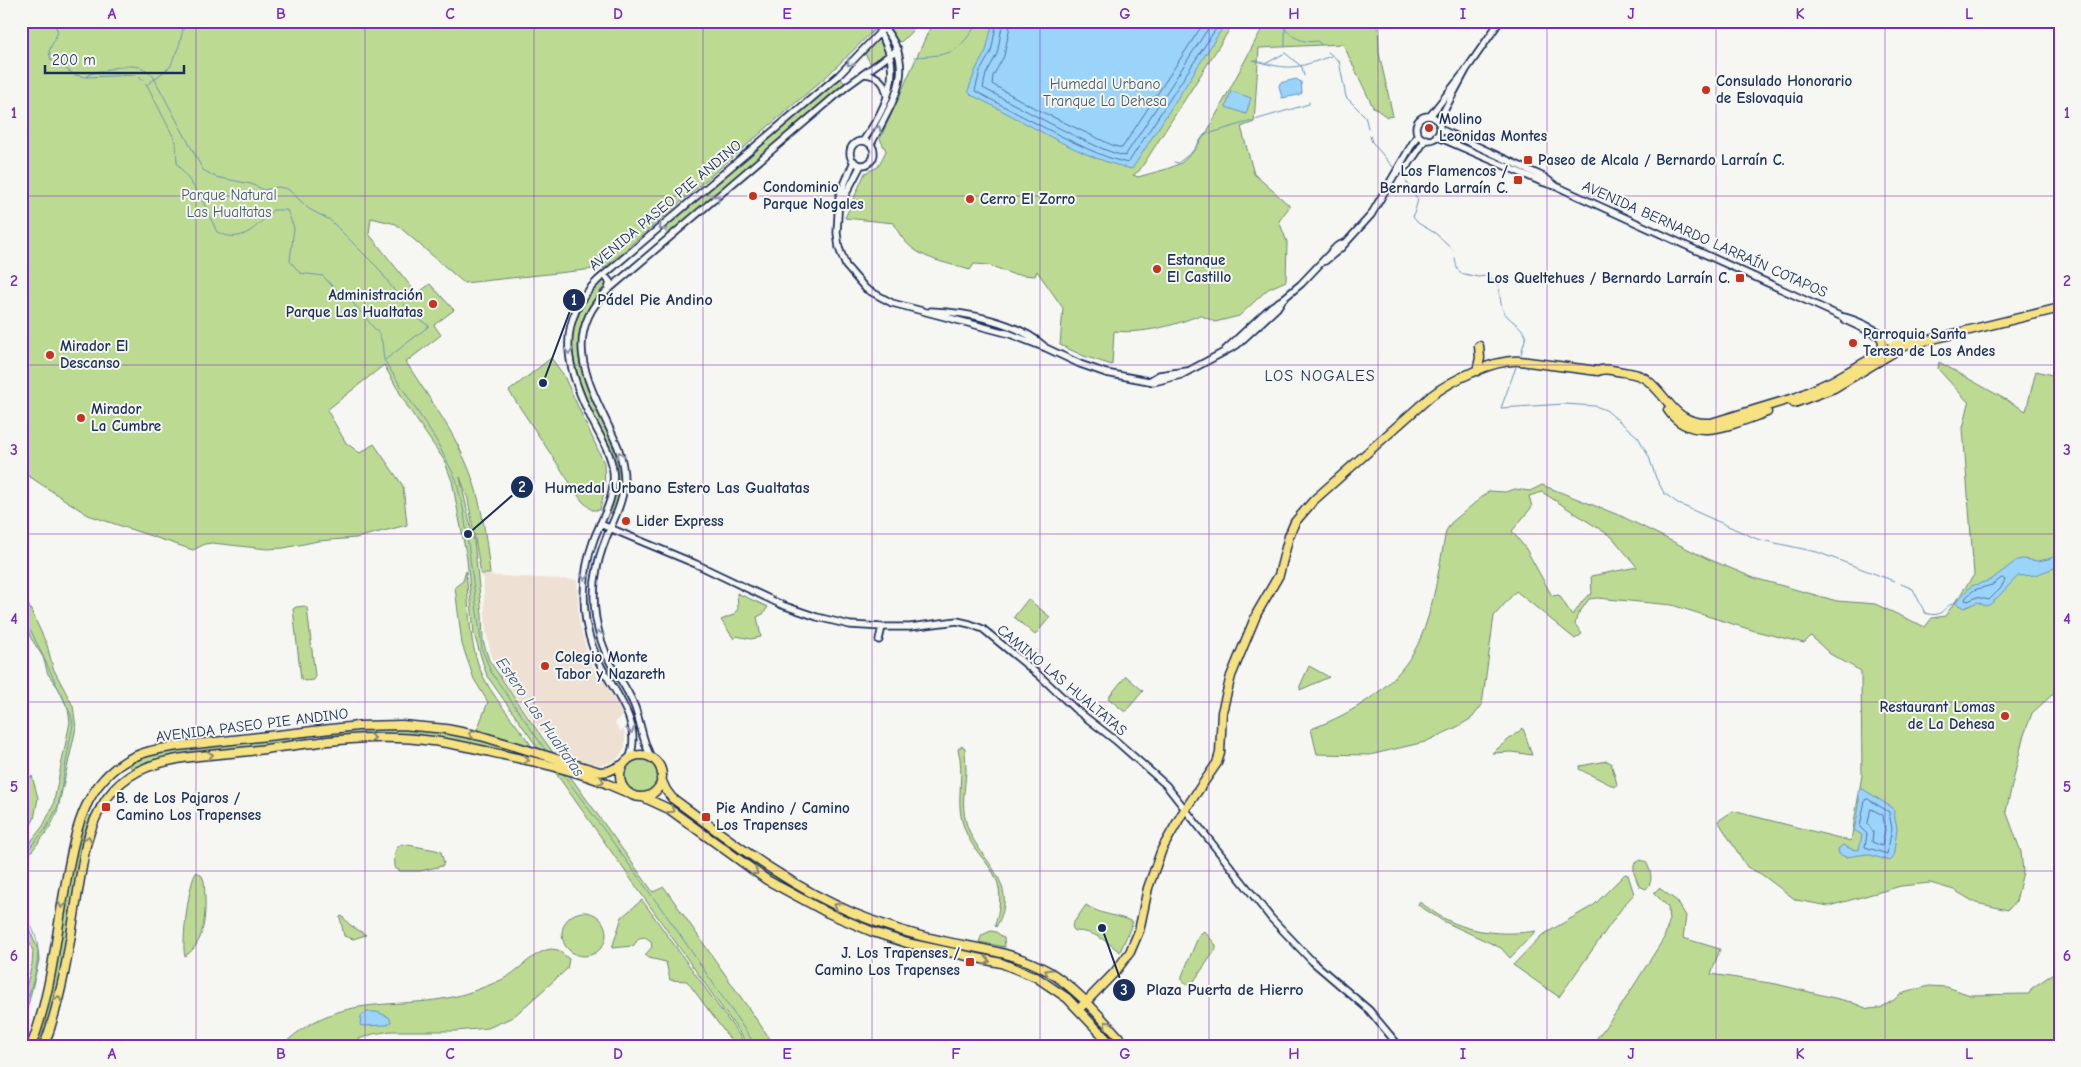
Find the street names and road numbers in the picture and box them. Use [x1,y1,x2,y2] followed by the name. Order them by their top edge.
[585,136,745,274] street label: AVENIDA PASEO PIE ANDINO
[1580,176,1831,301] street label: AVENIDA BERNARDO LARRAÍN COTAPOS
[993,620,1131,740] street label: CAMINO LAS HUALTATAS
[155,704,349,746] street label: AVENIDA PASEO PIE ANDINO

